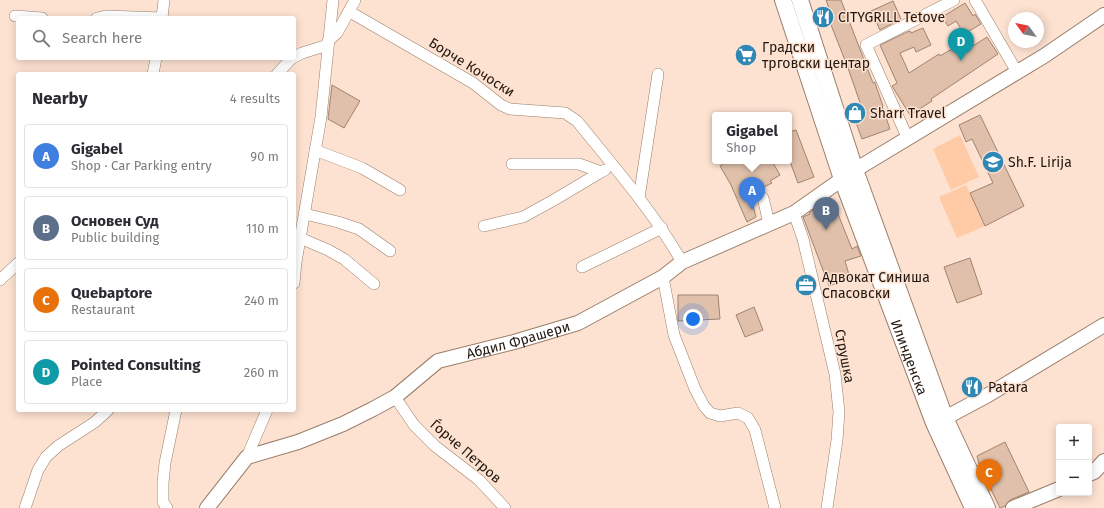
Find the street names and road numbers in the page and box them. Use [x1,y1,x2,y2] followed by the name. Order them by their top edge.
[426,34,518,101] street label: Борче Кочоски
[887,317,931,398] street label: Илинденска
[465,318,572,363] street label: Абдил Фрашери
[831,328,858,384] street label: Струшка
[427,415,505,487] street label: Ѓорче Петров

